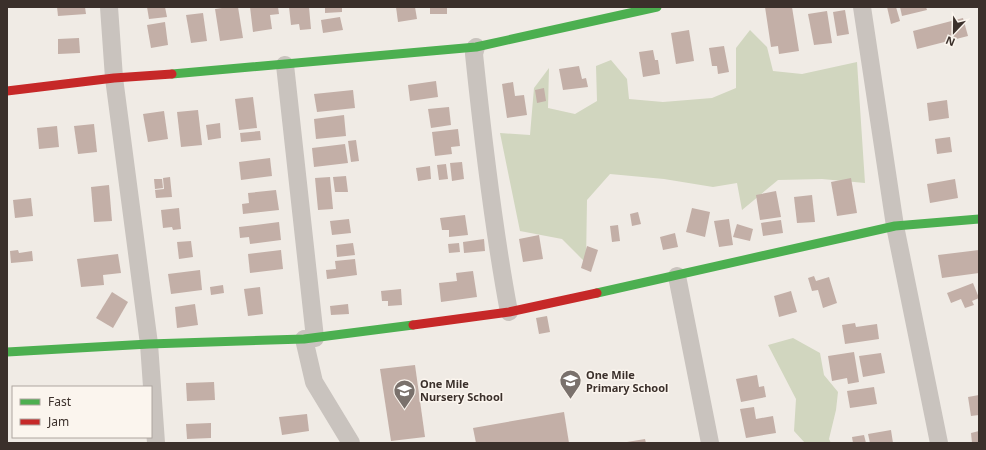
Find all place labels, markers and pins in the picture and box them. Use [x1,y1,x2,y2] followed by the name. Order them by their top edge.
[586,367,668,395] place label: One Mile Primary School
[557,368,583,401] school or university icon: One Mile Primary School
[420,376,503,404] place label: One Mile Nursery School
[391,377,417,410] school or university icon: One Mile Nursery School

